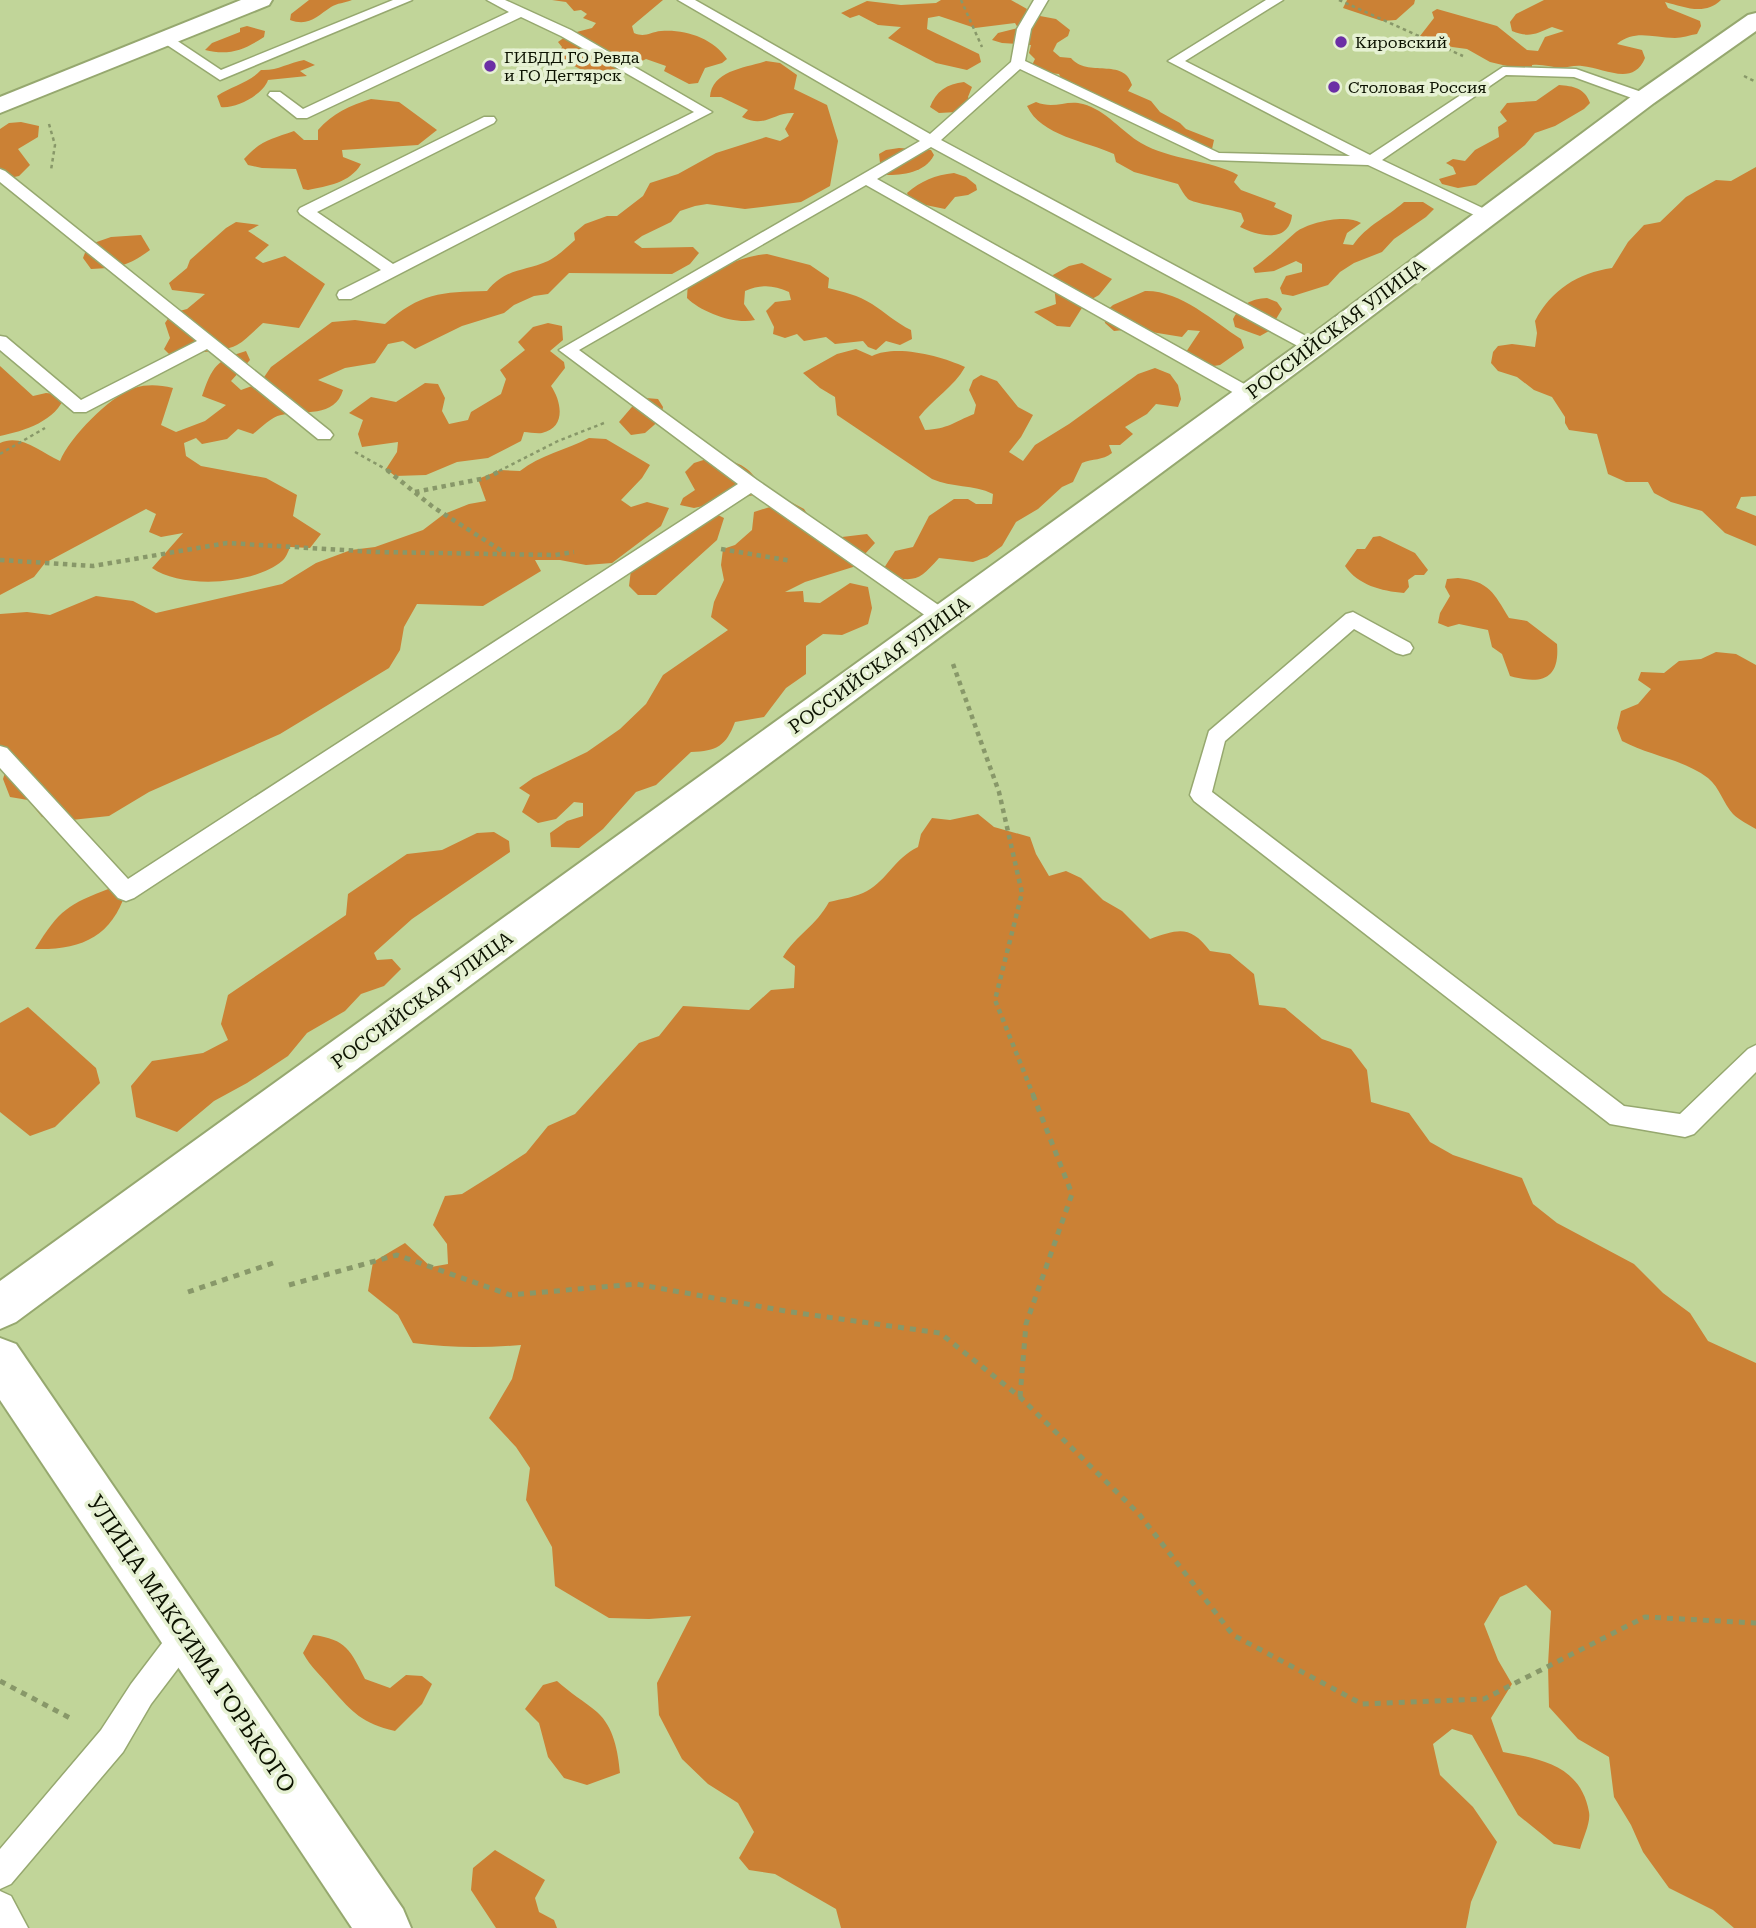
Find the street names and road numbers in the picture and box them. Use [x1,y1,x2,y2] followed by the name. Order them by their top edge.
[1242,254,1431,404] street label: РОССИЙСКАЯ УЛИЦА
[784,591,975,739] street label: РОССИЙСКАЯ УЛИЦА
[327,926,518,1074] street label: РОССИЙСКАЯ УЛИЦА
[81,1490,301,1798] street label: УЛИЦА МАКСИМА ГОРЬКОГО

